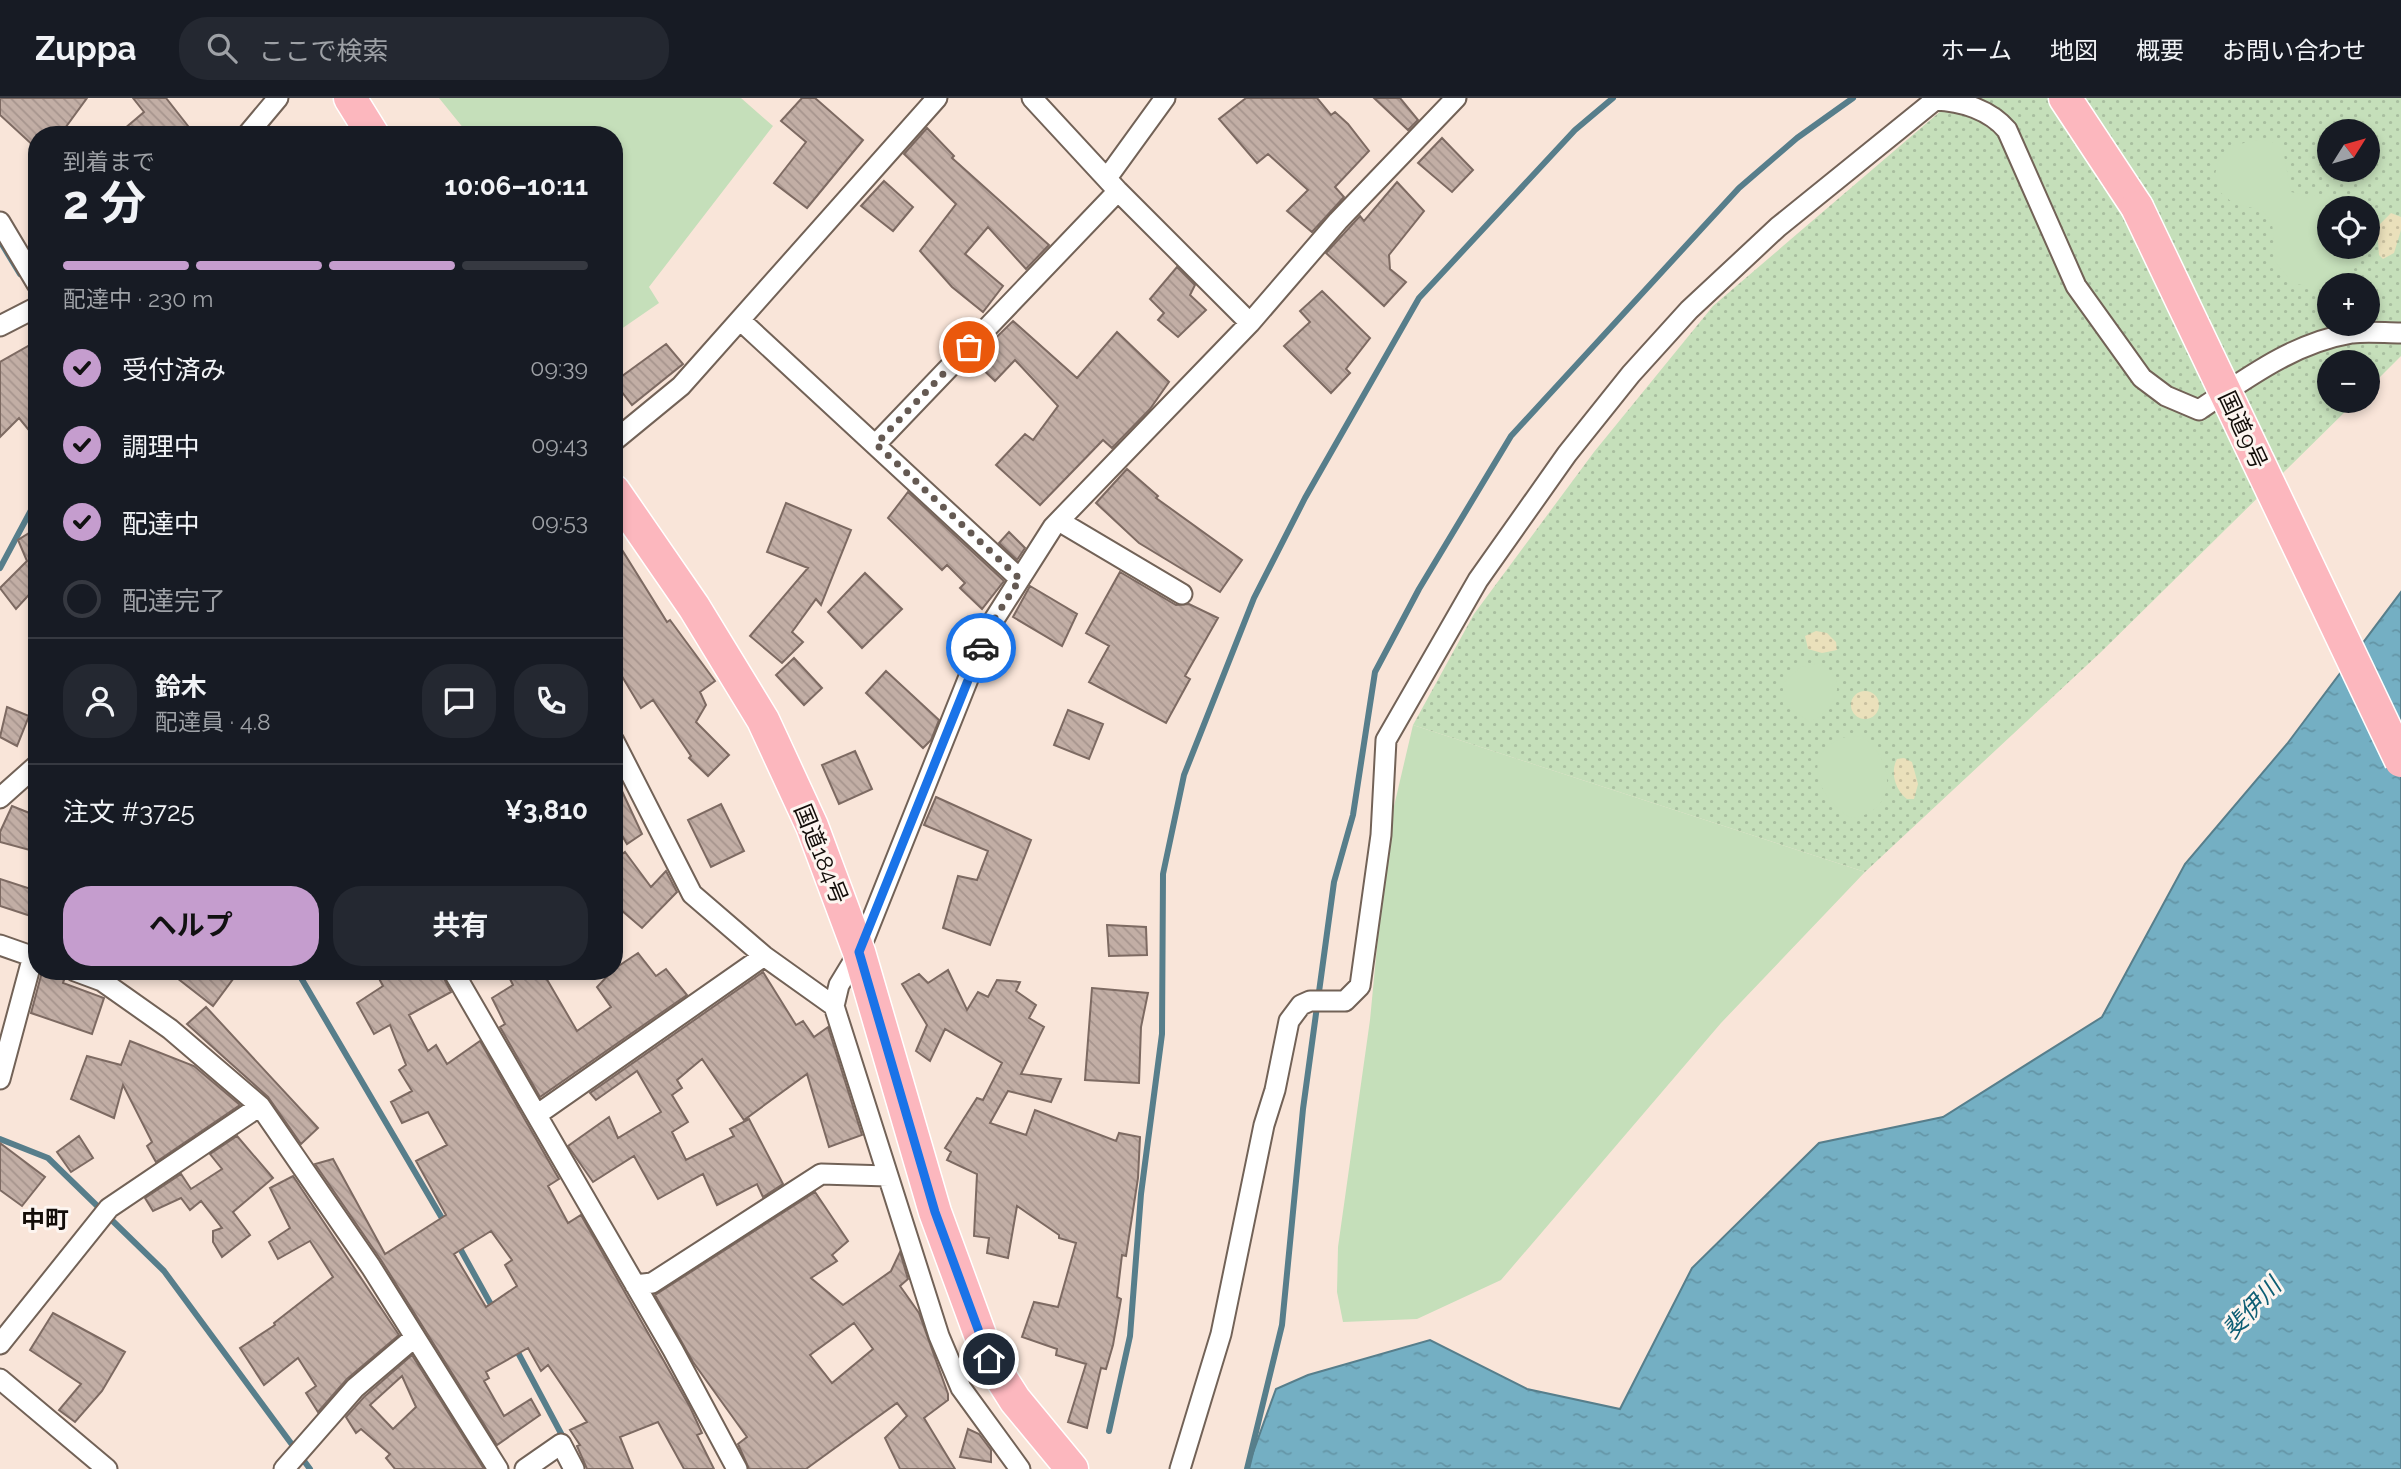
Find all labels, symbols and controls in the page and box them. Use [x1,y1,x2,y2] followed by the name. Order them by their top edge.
[179,17,669,80] search box
[35,29,137,68] text: Zuppa
[203,29,241,67] icon: search
[259,36,389,66] text: ここで検索
[1941,36,2012,65] text: ホーム
[2050,36,2098,65] text: 地図
[2136,36,2184,65] text: 概要
[2222,36,2366,65] text: お問い合わせ
[2317,119,2380,182] north arrow
[2317,119,2380,413] map controls
[63,148,155,175] text: 到着まで
[444,171,588,201] text: 10:06–10:11
[63,176,146,230] text: 2 分
[2317,196,2380,259] button: locate
[2317,273,2380,336] button: +
[63,285,213,312] text: 配達中 · 230 m
[939,317,999,377] pin
[950,328,988,366] icon: bag
[63,349,101,387] icon: check
[2317,350,2380,413] button: −
[530,354,588,381] text: 09:39
[122,355,226,385] text: 受付済み
[2214,387,2273,473] street label: 国道9号
[63,426,101,464] icon: check
[531,431,588,458] text: 09:43
[122,432,200,462] text: 調理中
[63,503,101,541] icon: check
[531,508,588,535] text: 09:53
[122,509,200,539] text: 配達中
[122,586,226,616] text: 配達完了
[946,613,1016,683] courier
[962,629,1000,667] icon: car
[63,664,137,738] button: person
[422,664,496,738] button: chat
[514,664,588,738] button: phone
[155,672,207,702] text: 鈴木
[155,708,271,735] text: 配達員 · 4.8
[504,795,588,825] text: ¥3,810
[63,797,195,827] text: 注文 #3725
[789,800,854,908] street label: 国道184号
[63,886,319,966] button: ヘルプ
[333,886,588,966] button: 共有
[21,1205,69,1234] district label: 中町
[2216,1269,2289,1344] water label: 斐伊川
[959,1329,1019,1389] pin
[970,1340,1008,1378] icon: home

